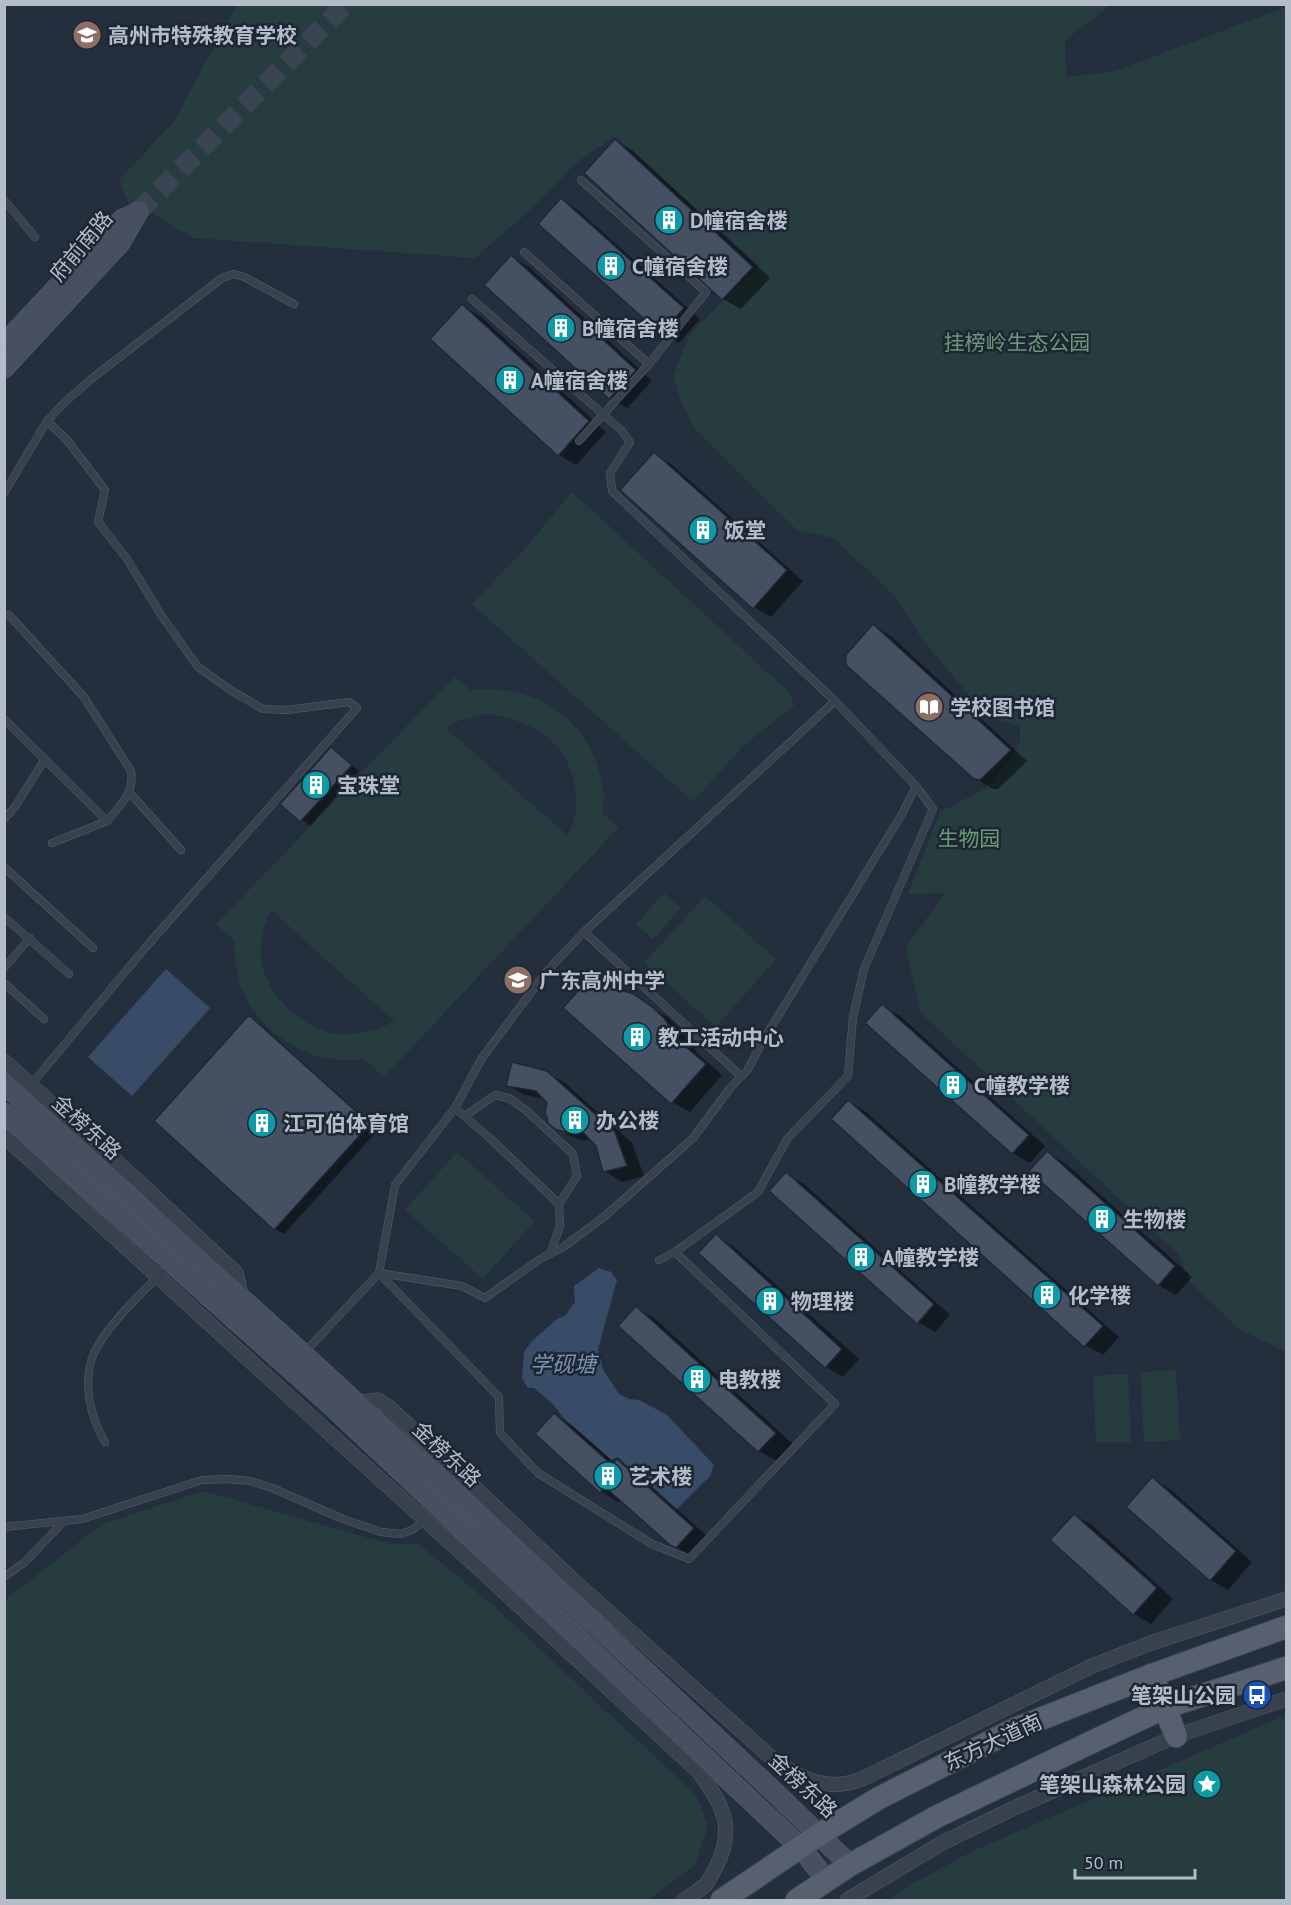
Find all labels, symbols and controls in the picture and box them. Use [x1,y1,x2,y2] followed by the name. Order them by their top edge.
[71,19,103,51] school or university icon: 高州市特殊教育学校
[108,22,297,49] place label: 高州市特殊教育学校
[653,204,685,236] building icon: D幢宿舍楼
[44,205,118,287] street label: 府前南路
[690,207,788,234] place label: D幢宿舍楼
[595,250,627,282] building icon: C幢宿舍楼
[632,253,728,280] place label: C幢宿舍楼
[545,312,577,344] building icon: B幢宿舍楼
[582,315,678,342] place label: B幢宿舍楼
[944,329,1091,356] park label: 挂榜岭生态公园
[494,364,526,396] building icon: A幢宿舍楼
[531,367,628,394] place label: A幢宿舍楼
[687,514,719,546] building icon: 饭堂
[724,517,766,544] place label: 饭堂
[913,691,945,723] library icon: 学校图书馆
[950,694,1055,721] place label: 学校图书馆
[300,769,332,801] building icon: 宝珠堂
[337,772,400,799] place label: 宝珠堂
[938,825,1001,852] park label: 生物园
[502,964,534,996] school or university icon: 广东高州中学
[539,967,665,994] place label: 广东高州中学
[621,1021,653,1053] building icon: 教工活动中心
[658,1024,784,1051] place label: 教工活动中心
[937,1069,969,1101] building icon: C幢教学楼
[974,1072,1070,1099] place label: C幢教学楼
[47,1089,127,1165] street label: 金榜东路
[559,1104,591,1136] building icon: 办公楼
[246,1107,278,1139] building icon: 江可伯体育馆
[596,1107,659,1134] place label: 办公楼
[283,1110,409,1137] place label: 江可伯体育馆
[907,1168,939,1200] building icon: B幢教学楼
[944,1171,1040,1198] place label: B幢教学楼
[1086,1203,1118,1235] building icon: 生物楼
[1123,1206,1186,1233] place label: 生物楼
[845,1241,877,1273] building icon: A幢教学楼
[882,1244,979,1271] place label: A幢教学楼
[1031,1279,1063,1311] building icon: 化学楼
[1068,1282,1131,1309] place label: 化学楼
[754,1285,786,1317] building icon: 物理楼
[791,1288,854,1315] place label: 物理楼
[530,1350,600,1378] water label: 学砚塘
[681,1363,713,1395] building icon: 电教楼
[718,1366,781,1393] place label: 电教楼
[407,1415,487,1493] street label: 金榜东路
[592,1460,624,1492] building icon: 艺术楼
[629,1463,692,1490] place label: 艺术楼
[1241,1679,1273,1711] bus stop icon: 笔架山公园
[1131,1682,1236,1709] place label: 笔架山公园
[940,1708,1046,1776] street label: 东方大道南
[763,1746,843,1824] street label: 金榜东路
[1191,1768,1223,1800] place icon: 笔架山森林公园
[1039,1771,1186,1798] place label: 笔架山森林公园
[1075,1842,1195,1880] scale bar
[1084,1851,1123,1874] text: 50 m

